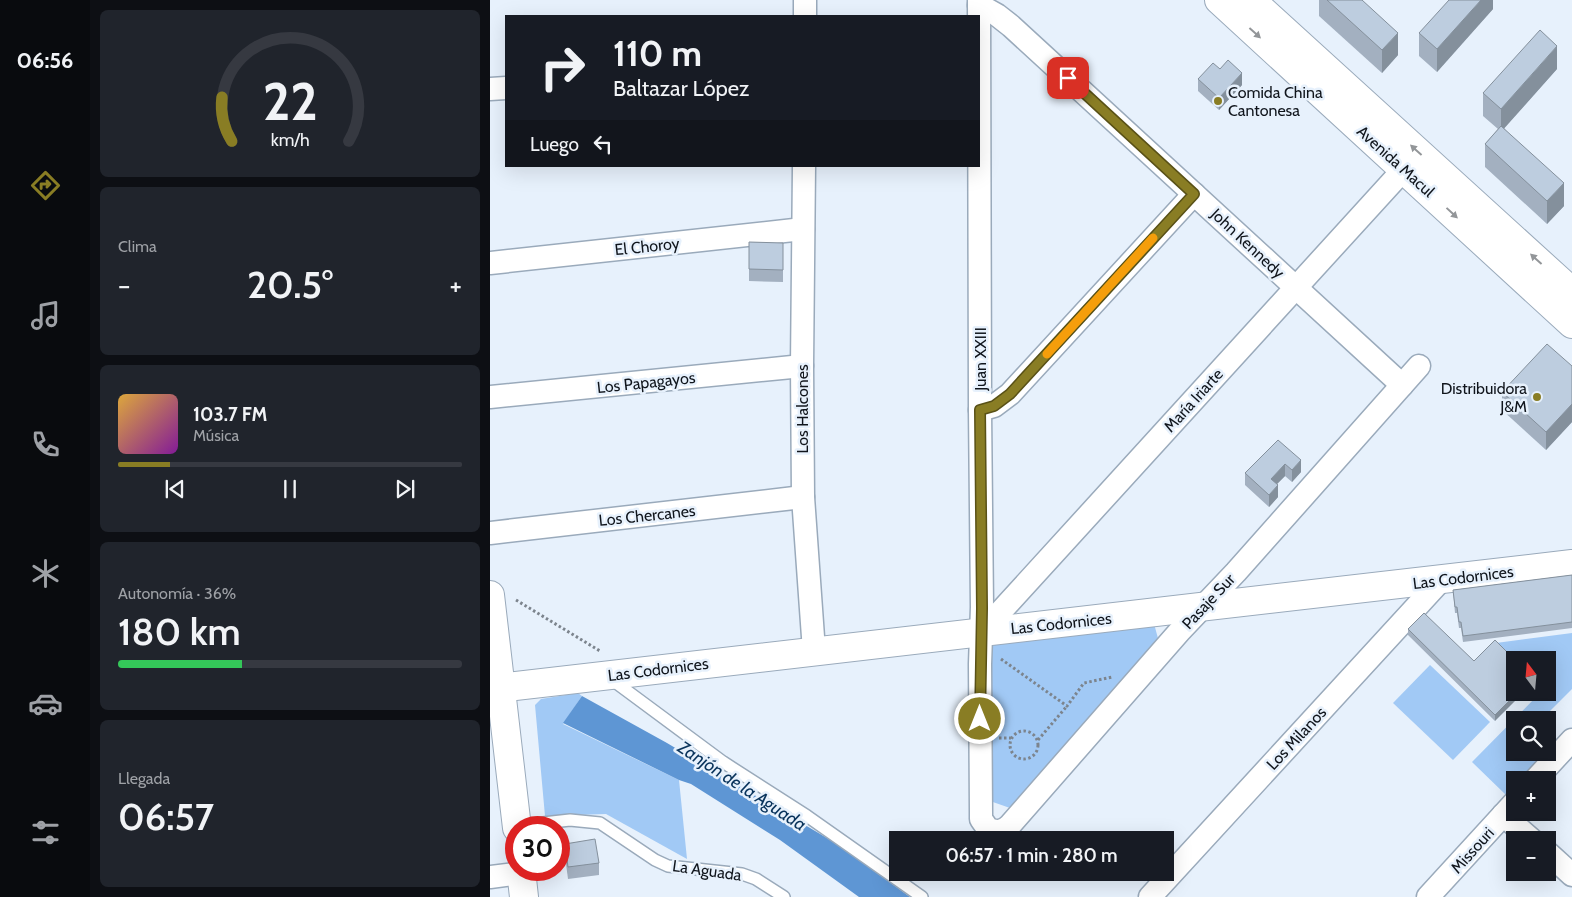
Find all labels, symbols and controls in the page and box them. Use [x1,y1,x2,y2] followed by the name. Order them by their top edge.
[1248,27,1260,39] one-way arrow
[613,32,702,75] text: 110 m
[530,35,595,100] icon: right
[17,47,73,74] text: 06:56
[1047,57,1089,99] pin
[1054,64,1082,92] icon: arrive
[262,70,318,133] text: 22
[613,75,749,102] text: Baltazar López
[1228,83,1323,120] place label: Comida China Cantonesa
[1212,95,1224,107] marker: Comida China Cantonesa
[1353,122,1438,201] street label: Avenida Macul
[270,129,310,150] text: km/h
[589,130,617,158] icon: left
[530,133,579,156] text: Luego
[1411,144,1423,156] one-way arrow
[28,168,63,203] icon: directions
[1206,204,1288,282] street label: John Kennedy
[1446,207,1458,219] one-way arrow
[614,234,680,259] street label: El Choroy
[118,237,157,256] text: Clima
[1530,254,1542,265] one-way arrow
[247,261,333,308] text: 20.5°
[118,268,130,302] text: −
[450,268,462,302] text: +
[28,298,63,333] icon: music
[971,327,990,392] street label: Juan XXIII
[793,364,812,454] street label: Los Halcones
[1160,365,1227,436] street label: María Iriarte
[596,368,697,397] street label: Los Papagayos
[1441,379,1527,416] place label: Distribuidora J&M
[1531,391,1543,403] marker: Distribuidora J&M
[193,403,267,426] text: 103.7 FM
[193,426,239,445] text: Música
[28,427,63,462] icon: phone
[161,475,189,503] icon: previous
[276,475,304,503] icon: pause
[391,475,419,503] icon: next
[598,501,697,530] street label: Los Chercanes
[28,556,63,591] icon: climate
[1412,562,1515,593] street label: Las Codornices
[1178,569,1239,633] street label: Pasaje Sur
[118,584,236,603] text: Autonomía · 36%
[118,608,241,655] text: 180 km
[1010,609,1113,638] street label: Las Codornices
[1506,651,1556,701] north arrow
[1506,651,1556,881] map controls
[607,654,710,685] street label: Las Codornices
[28,686,63,721] icon: car
[953,692,1005,744] position arrow
[1263,703,1330,774] street label: Los Milanos
[1506,711,1556,761] button: search
[673,736,810,836] water label: Zanjón de la Aguada
[118,769,170,788] text: Llegada
[1506,771,1556,821] button: +
[118,793,214,840] text: 06:57
[28,815,63,850] icon: filters
[505,816,570,881] speed limit sign: 30
[1447,824,1498,877] street label: Missouri
[1506,831,1556,881] button: −
[945,844,1118,867] text: 06:57 · 1 min · 280 m
[671,856,743,885] street label: La Aguada

